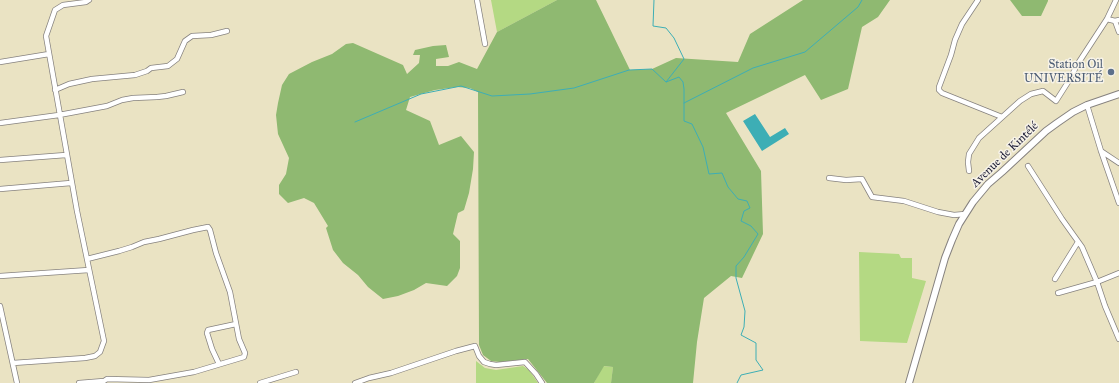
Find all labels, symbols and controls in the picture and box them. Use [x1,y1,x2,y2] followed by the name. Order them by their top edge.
[1024,58,1103,86] place label: Station Oil UNIVERSITÉ
[1106,67,1116,77] marker: Station Oil UNIVERSITÉ
[968,119,1042,191] street label: Avenue de Kintélé

